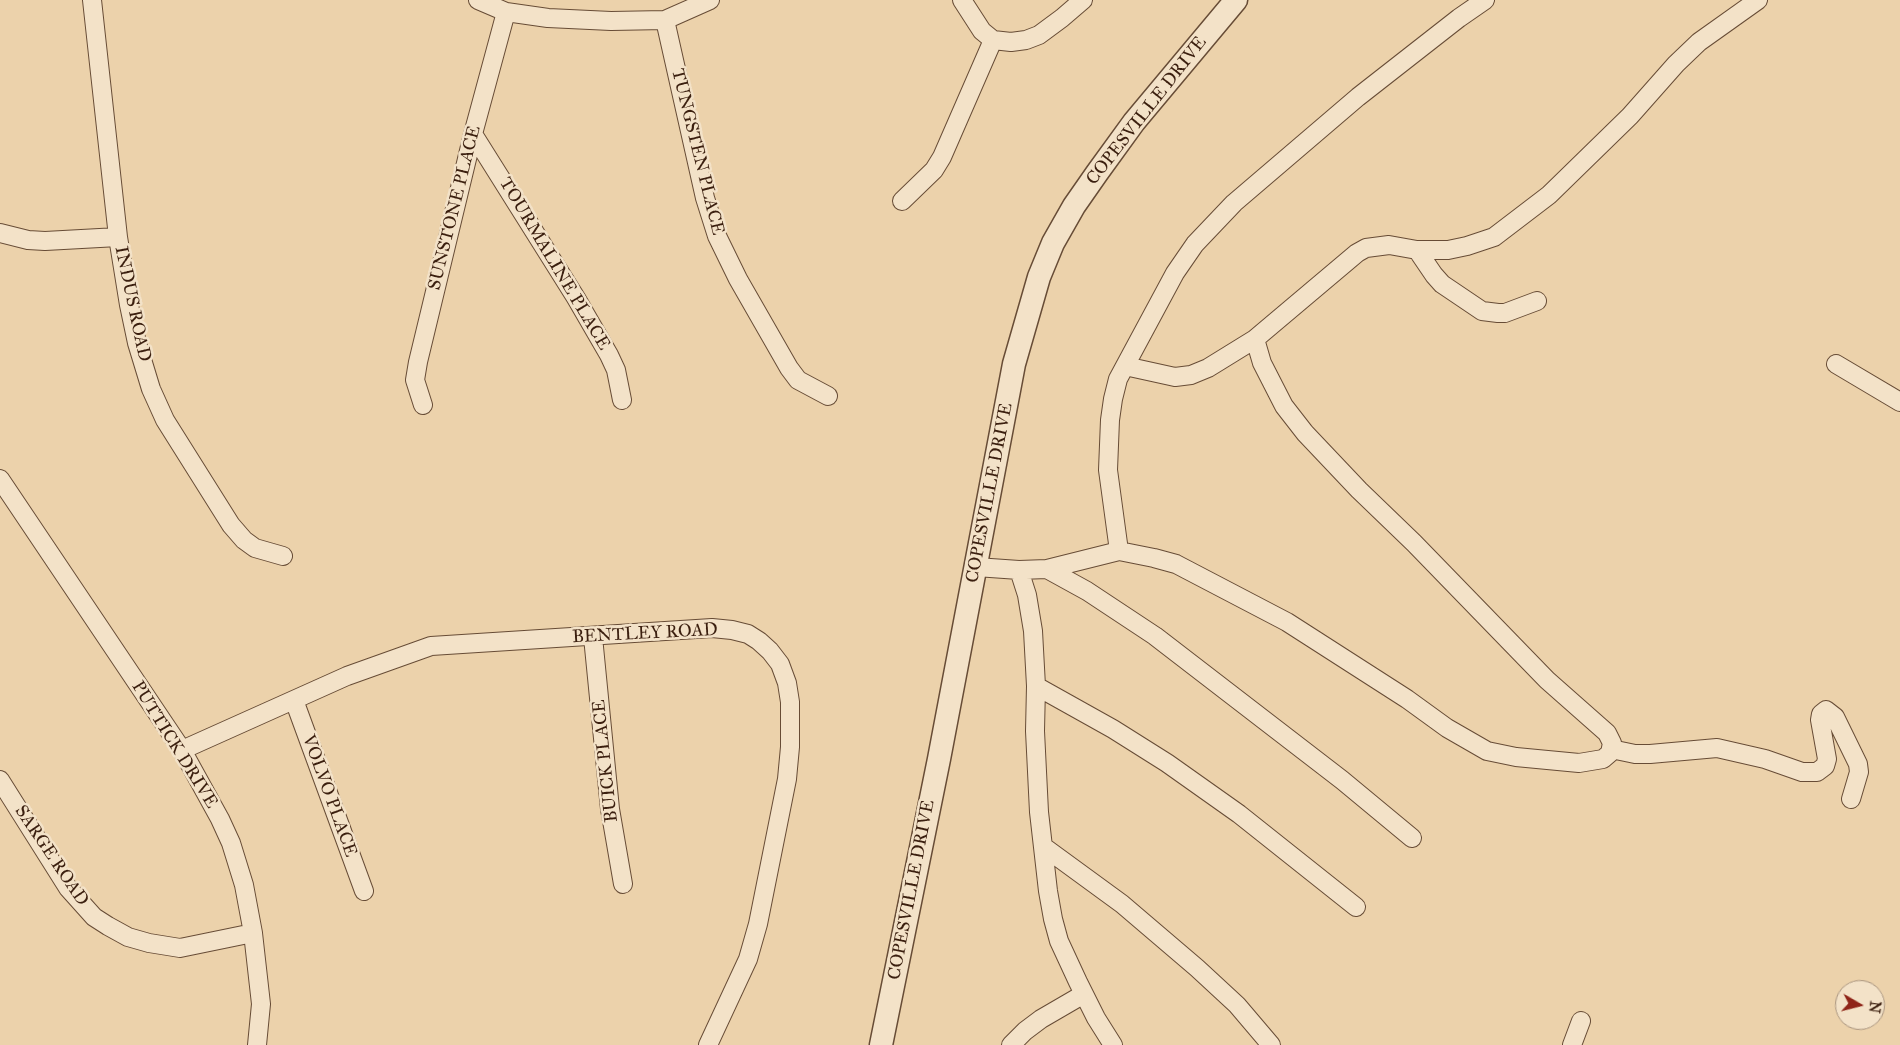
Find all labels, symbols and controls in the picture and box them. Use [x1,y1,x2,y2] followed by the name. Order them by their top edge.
[1082,32,1212,190] street label: COPESVILLE DRIVE
[666,67,728,237] street label: TUNGSTEN PLACE
[424,123,486,293] street label: SUNSTONE PLACE
[494,174,614,354] street label: TOURMALINE PLACE
[109,244,155,364] street label: INDUS ROAD
[962,401,1018,585] street label: COPESVILLE DRIVE
[572,619,718,649] street label: BENTLEY ROAD
[126,678,222,812] street label: PUTTICK DRIVE
[589,699,623,823] street label: BUICK PLACE
[297,732,361,860] street label: VOLVO PLACE
[884,798,940,982] street label: COPESVILLE DRIVE
[9,802,93,910] street label: SARGE ROAD
[1835,980,1885,1030] north arrow
[1865,1000,1884,1014] text: N

